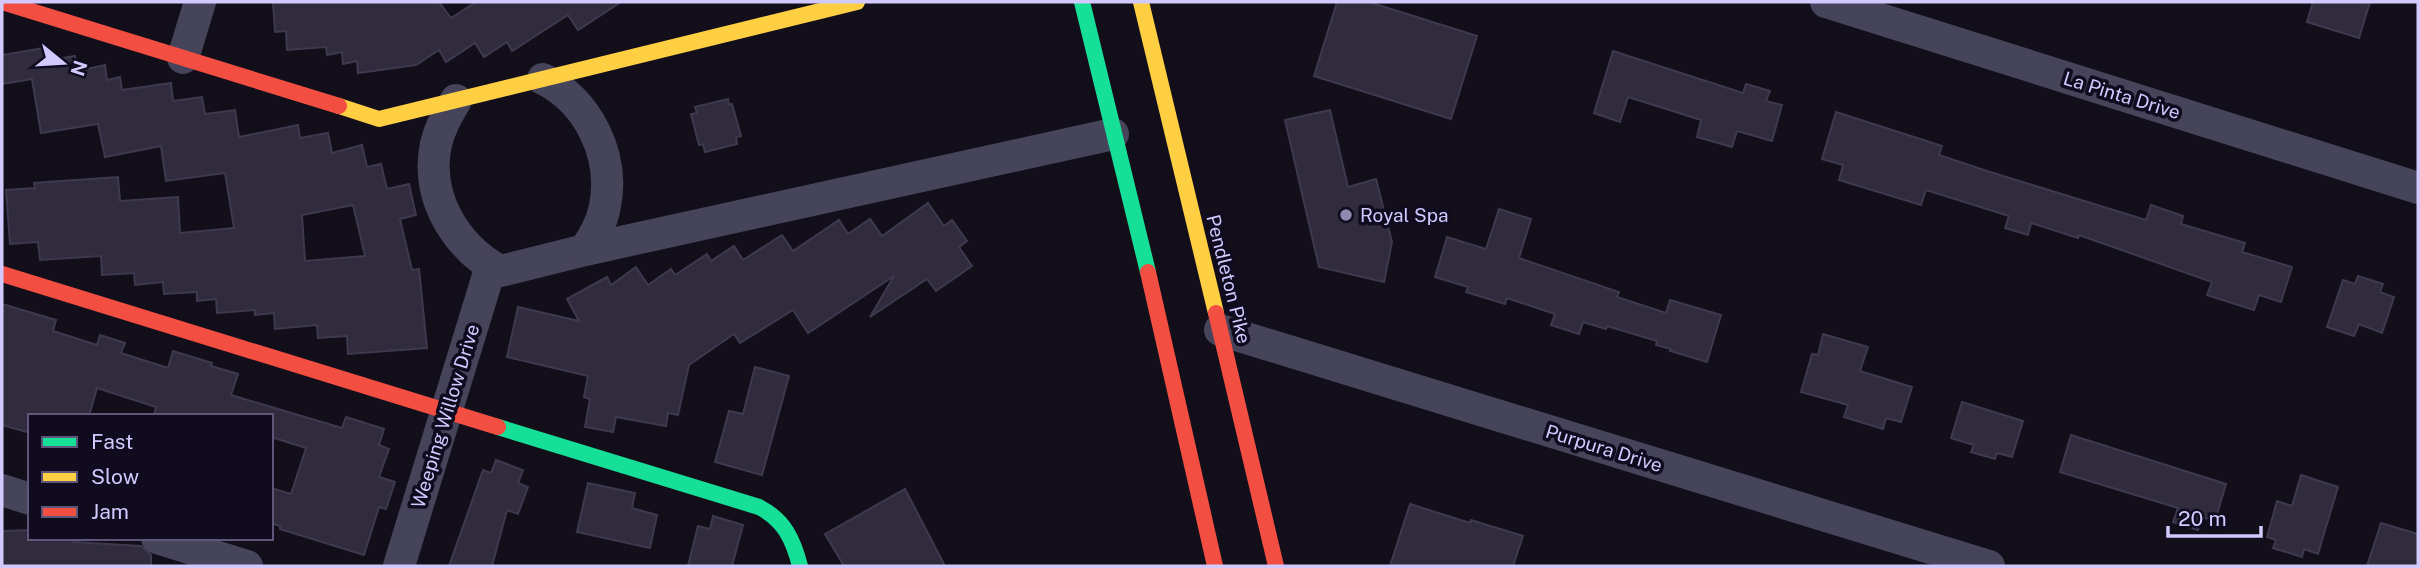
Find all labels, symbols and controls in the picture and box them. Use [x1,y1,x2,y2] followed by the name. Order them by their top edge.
[28,28,98,98] north arrow
[66,58,92,79] text: N
[2061,67,2183,123] street label: La Pinta Drive
[1360,204,1448,226] place label: Royal Spa
[1338,207,1354,223] marker: Royal Spa
[1202,212,1256,346] street label: Pendleton Pike
[407,321,483,511] street label: Weeping Willow Drive
[28,414,273,540] legend
[1543,420,1665,476] street label: Purpura Drive
[91,429,133,454] text: Fast
[91,464,139,489] text: Slow
[2168,494,2261,538] scale bar
[91,499,129,524] text: Jam
[2178,506,2227,531] text: 20 m

